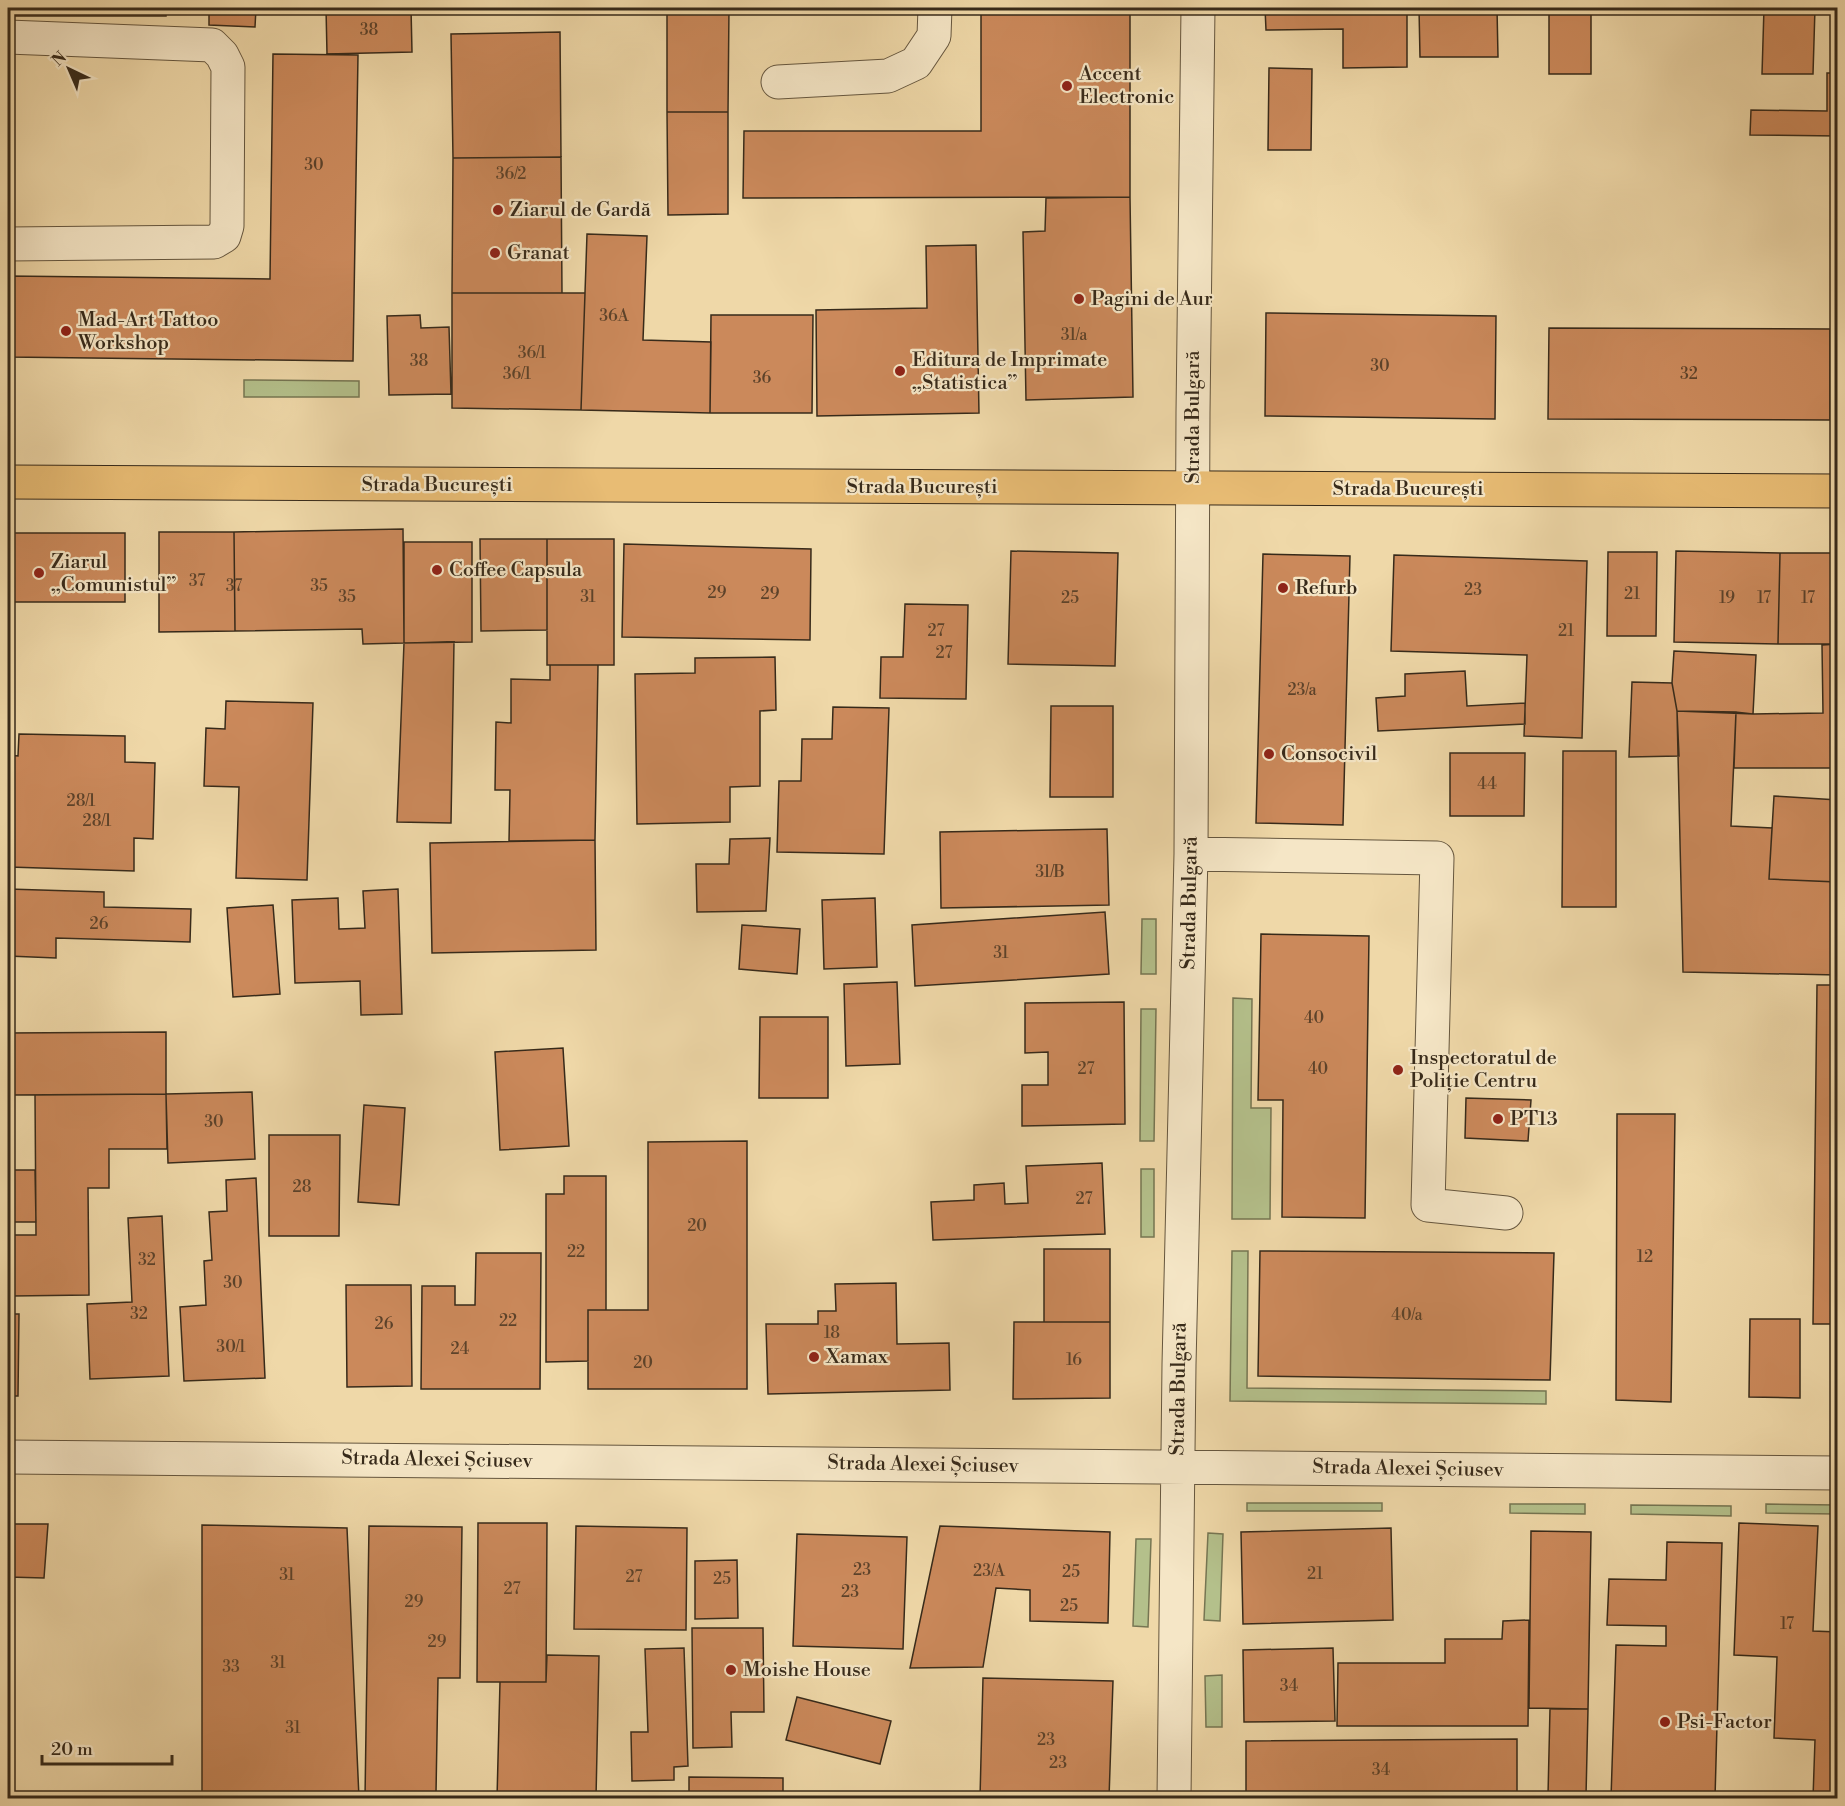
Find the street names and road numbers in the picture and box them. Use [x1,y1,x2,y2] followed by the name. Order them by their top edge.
[1181,349,1206,484] street label: Strada Bulgară
[362,473,513,498] street label: Strada București
[847,475,998,500] street label: Strada București
[1333,477,1484,502] street label: Strada București
[1176,835,1204,970] street label: Strada Bulgară
[1165,1321,1193,1456] street label: Strada Bulgară
[341,1446,534,1474] street label: Strada Alexei Șciusev
[827,1451,1020,1479] street label: Strada Alexei Șciusev
[1312,1455,1505,1483] street label: Strada Alexei Șciusev

